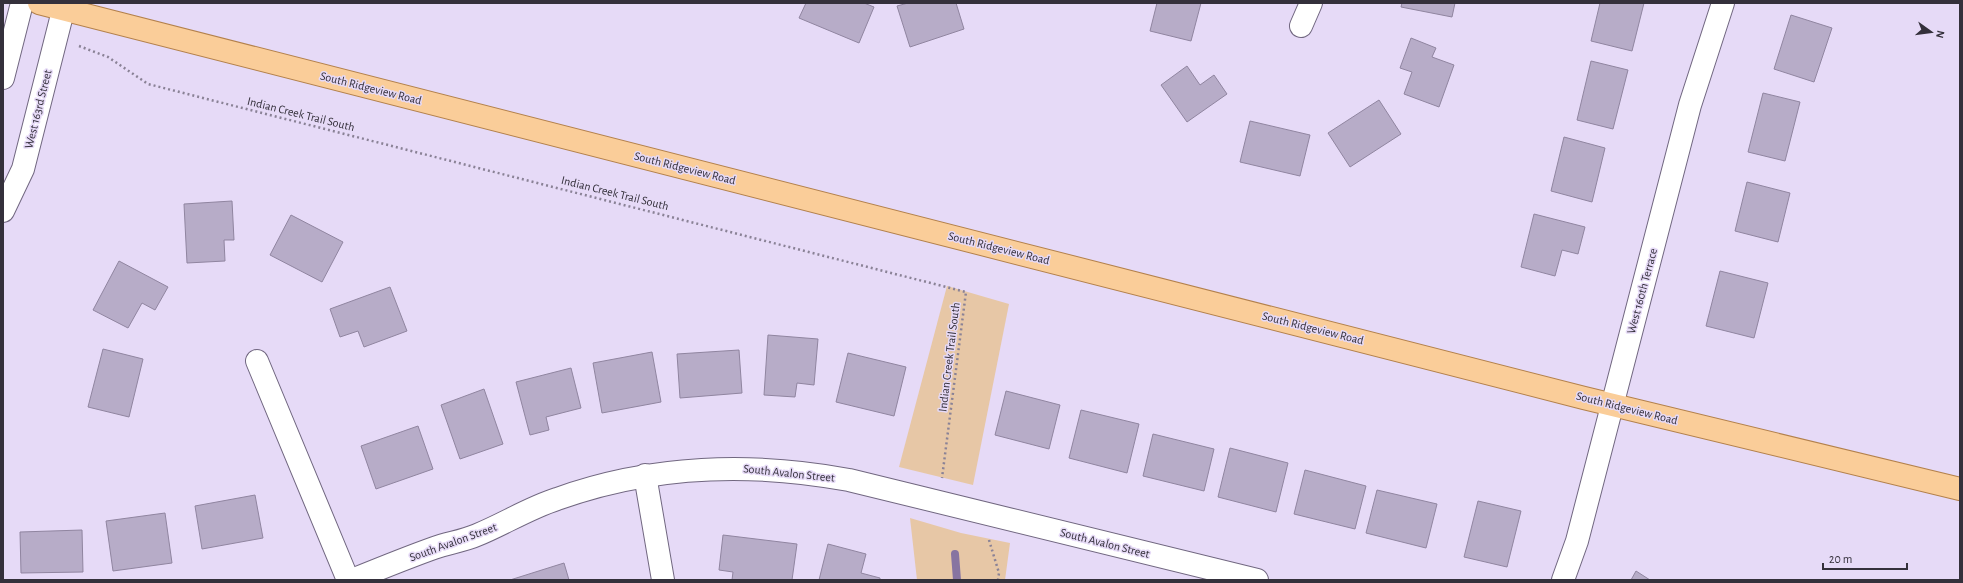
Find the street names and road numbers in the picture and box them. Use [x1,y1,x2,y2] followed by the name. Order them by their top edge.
[22,68,54,150] street label: West 163rd Street
[319,70,423,106] street label: South Ridgeview Road
[246,95,356,133] street label: Indian Creek Trail South
[633,150,737,186] street label: South Ridgeview Road
[560,174,670,212] street label: Indian Creek Trail South
[947,230,1051,266] street label: South Ridgeview Road
[1625,247,1659,335] street label: West 160th Terrace
[936,302,962,412] street label: Indian Creek Trail South
[1261,310,1365,346] street label: South Ridgeview Road
[1575,390,1679,426] street label: South Ridgeview Road
[743,462,835,484] street label: South Avalon Street
[408,521,498,563] street label: South Avalon Street
[1059,526,1151,560] street label: South Avalon Street

